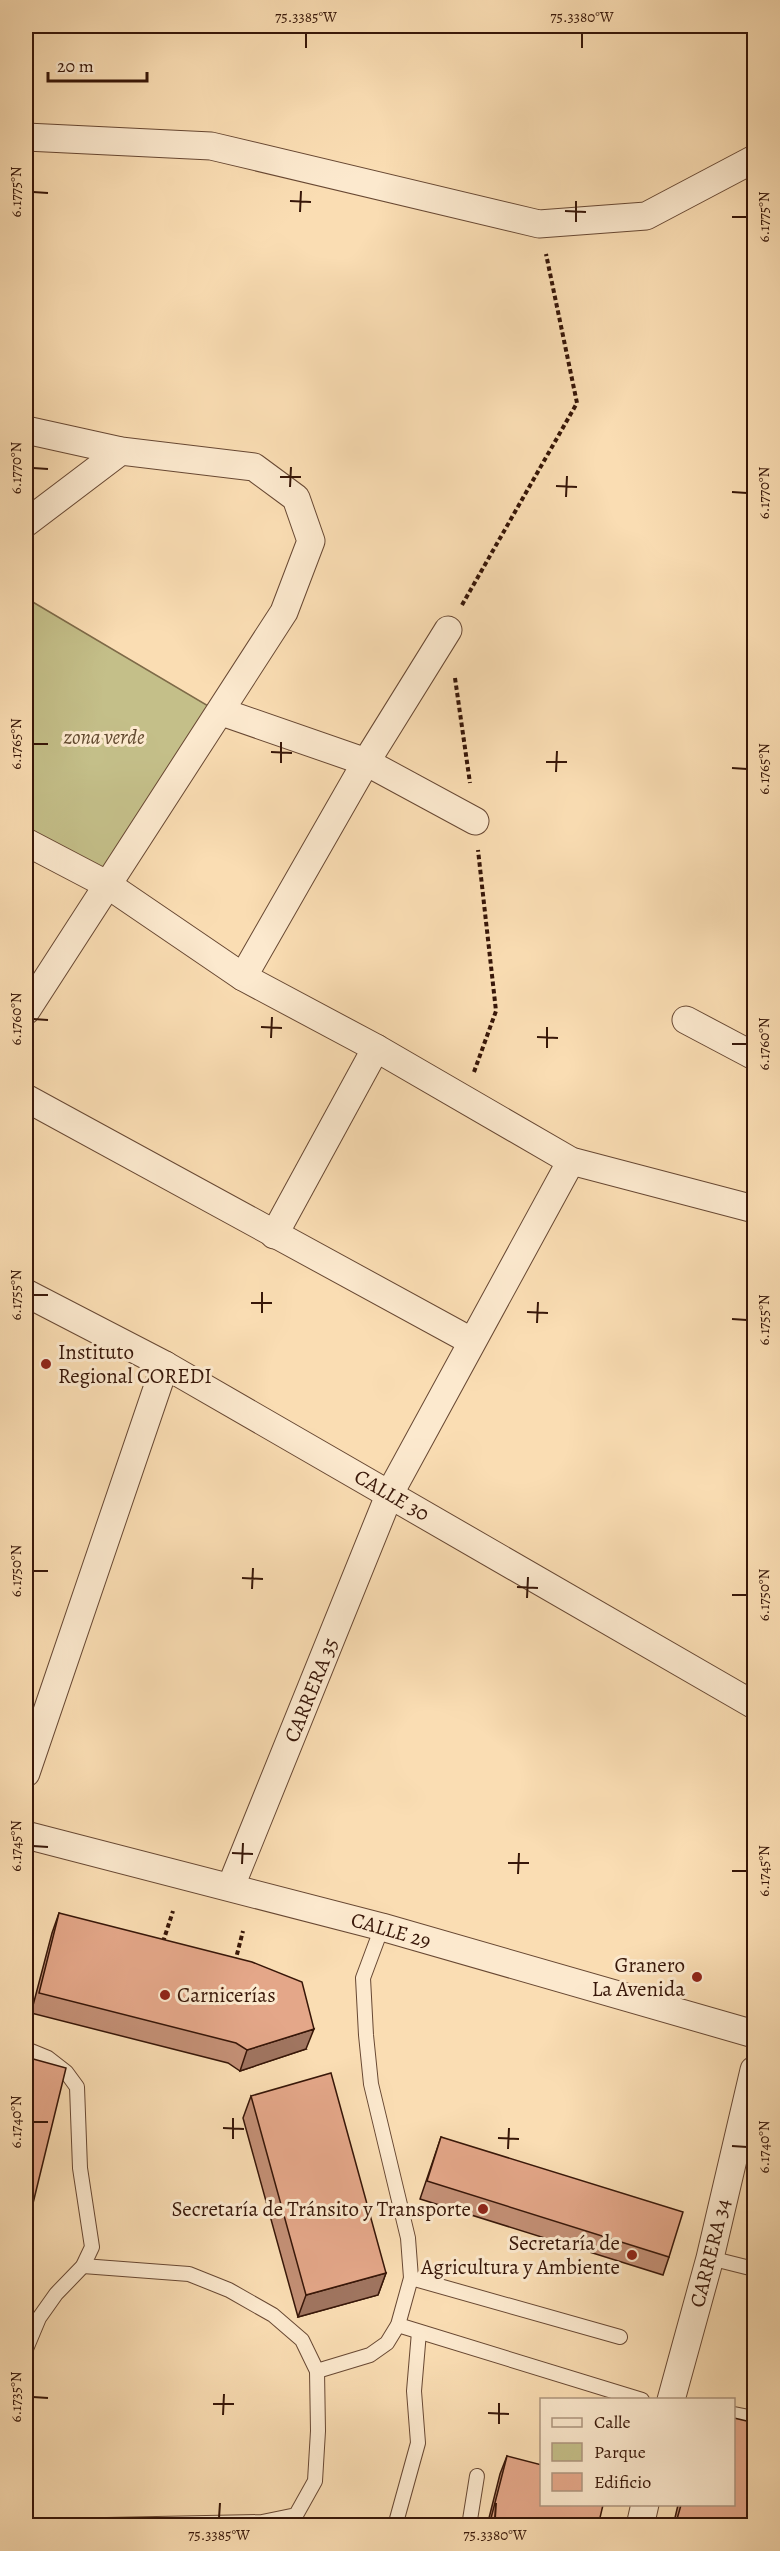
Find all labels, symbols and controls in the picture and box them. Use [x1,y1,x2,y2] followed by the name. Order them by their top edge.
[275,7,337,27] text: 75.3385°W
[550,7,614,27] text: 75.3380°W
[48,45,147,83] scale bar
[57,54,94,78] text: 20 m
[6,166,26,218] text: 6.1775°N
[754,191,774,243] text: 6.1775°N
[6,442,26,494] text: 6.1770°N
[754,467,774,519] text: 6.1770°N
[6,718,26,770] text: 6.1765°N
[63,723,145,751] park label: zona verde
[754,743,774,795] text: 6.1765°N
[6,992,26,1046] text: 6.1760°N
[754,1017,774,1071] text: 6.1760°N
[6,1269,26,1321] text: 6.1755°N
[754,1294,774,1346] text: 6.1755°N
[58,1338,212,1390] place label: Instituto Regional COREDI
[39,1357,53,1371] marker: Instituto Regional COREDI
[349,1462,435,1528] street label: CALLE 30
[6,1544,26,1597] text: 6.1750°N
[754,1568,774,1621] text: 6.1750°N
[277,1634,345,1746] street label: CARRERA 35
[6,1820,26,1872] text: 6.1745°N
[754,1845,774,1897] text: 6.1745°N
[348,1905,434,1955] street label: CALLE 29
[592,1951,685,2003] place label: Granero La Avenida
[690,1970,704,1984] marker: Granero La Avenida
[177,1981,276,2009] place label: Carnicerías
[158,1988,172,2002] marker: Carnicerías
[6,2095,26,2149] text: 6.1740°N
[754,2120,774,2174] text: 6.1740°N
[172,2195,471,2223] place label: Secretaría de Tránsito y Transporte
[683,2196,737,2310] street label: CARRERA 34
[476,2202,490,2216] marker: Secretaría de Tránsito y Transporte
[420,2229,620,2281] place label: Secretaría de Agricultura y Ambiente
[625,2248,639,2262] marker: Secretaría de Agricultura y Ambiente
[6,2371,26,2422] text: 6.1735°N
[540,2398,735,2506] legend
[594,2410,631,2434] text: Calle
[594,2440,646,2464] text: Parque
[594,2470,651,2494] text: Edificio
[188,2525,250,2545] text: 75.3385°W
[463,2525,527,2545] text: 75.3380°W

